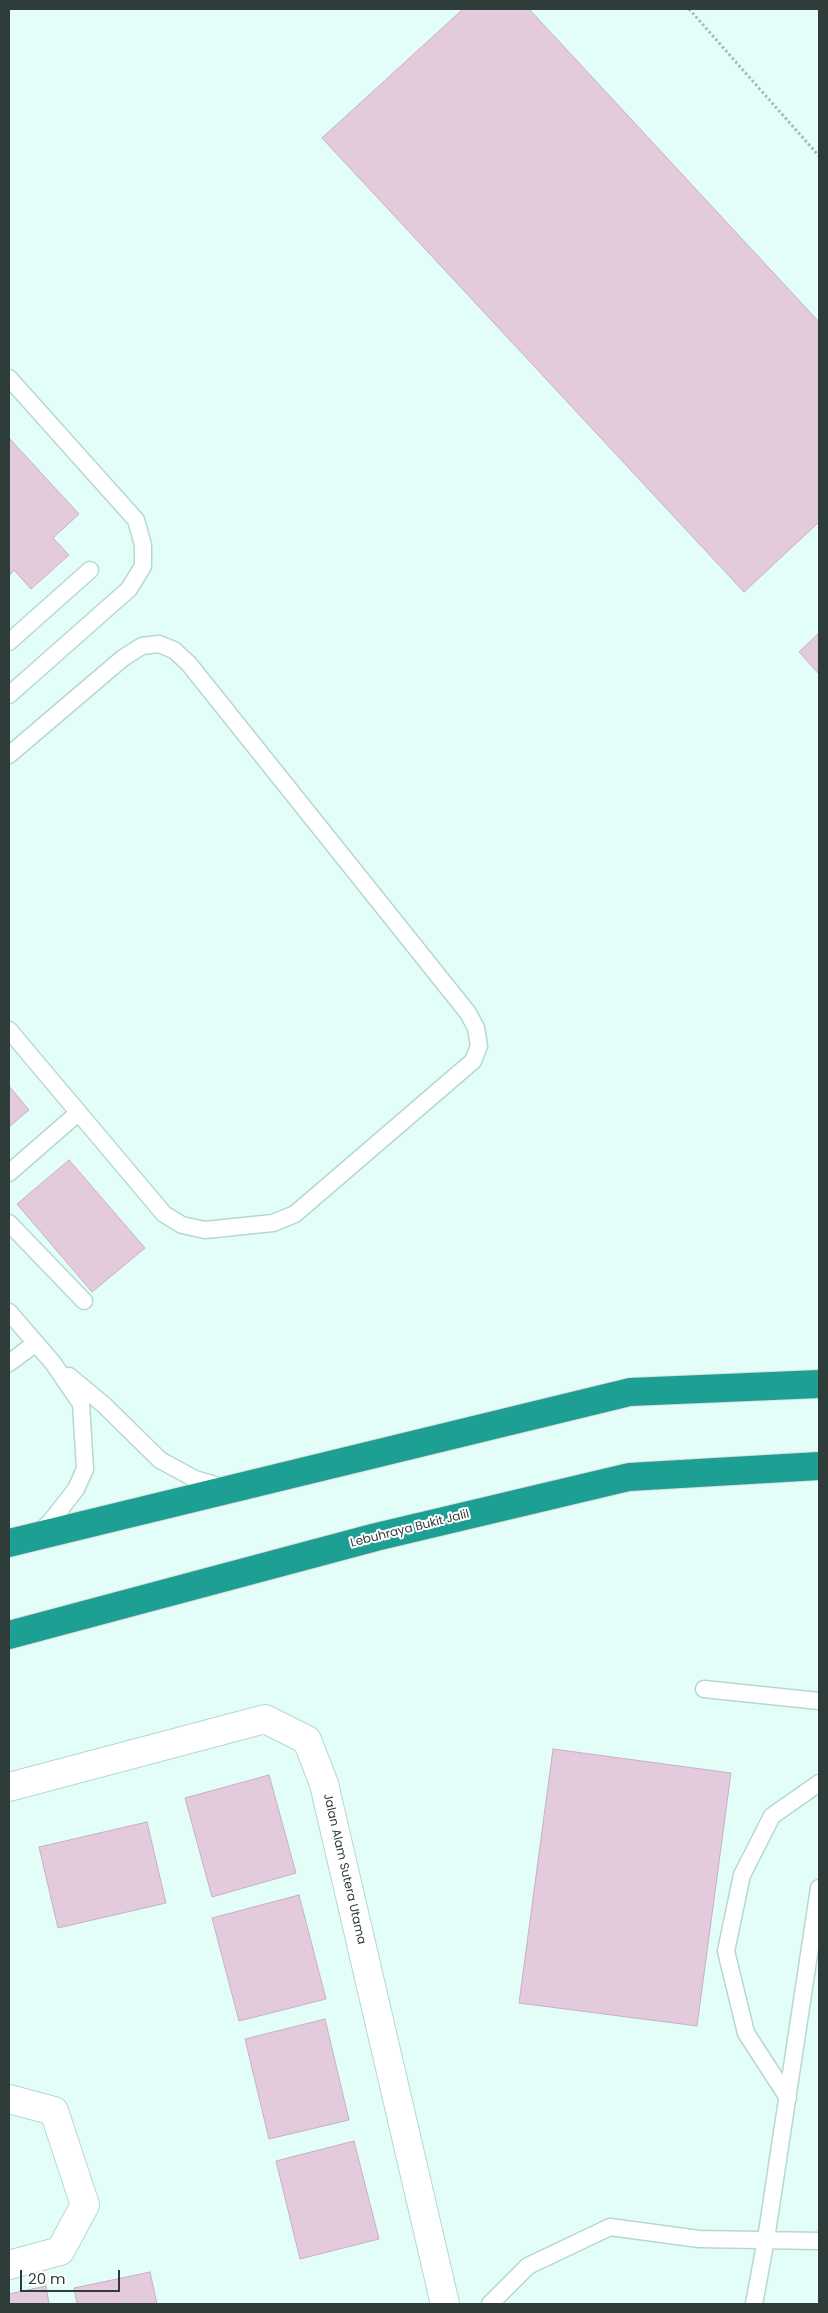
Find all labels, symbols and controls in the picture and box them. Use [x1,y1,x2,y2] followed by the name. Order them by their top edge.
[349,1507,471,1551] street label: Lebuhraya Bukit Jalil
[320,1792,368,1946] street label: Jalan Alam Sutera Utama
[22,2260,122,2292] scale bar
[28,2268,66,2289] text: 20 m

